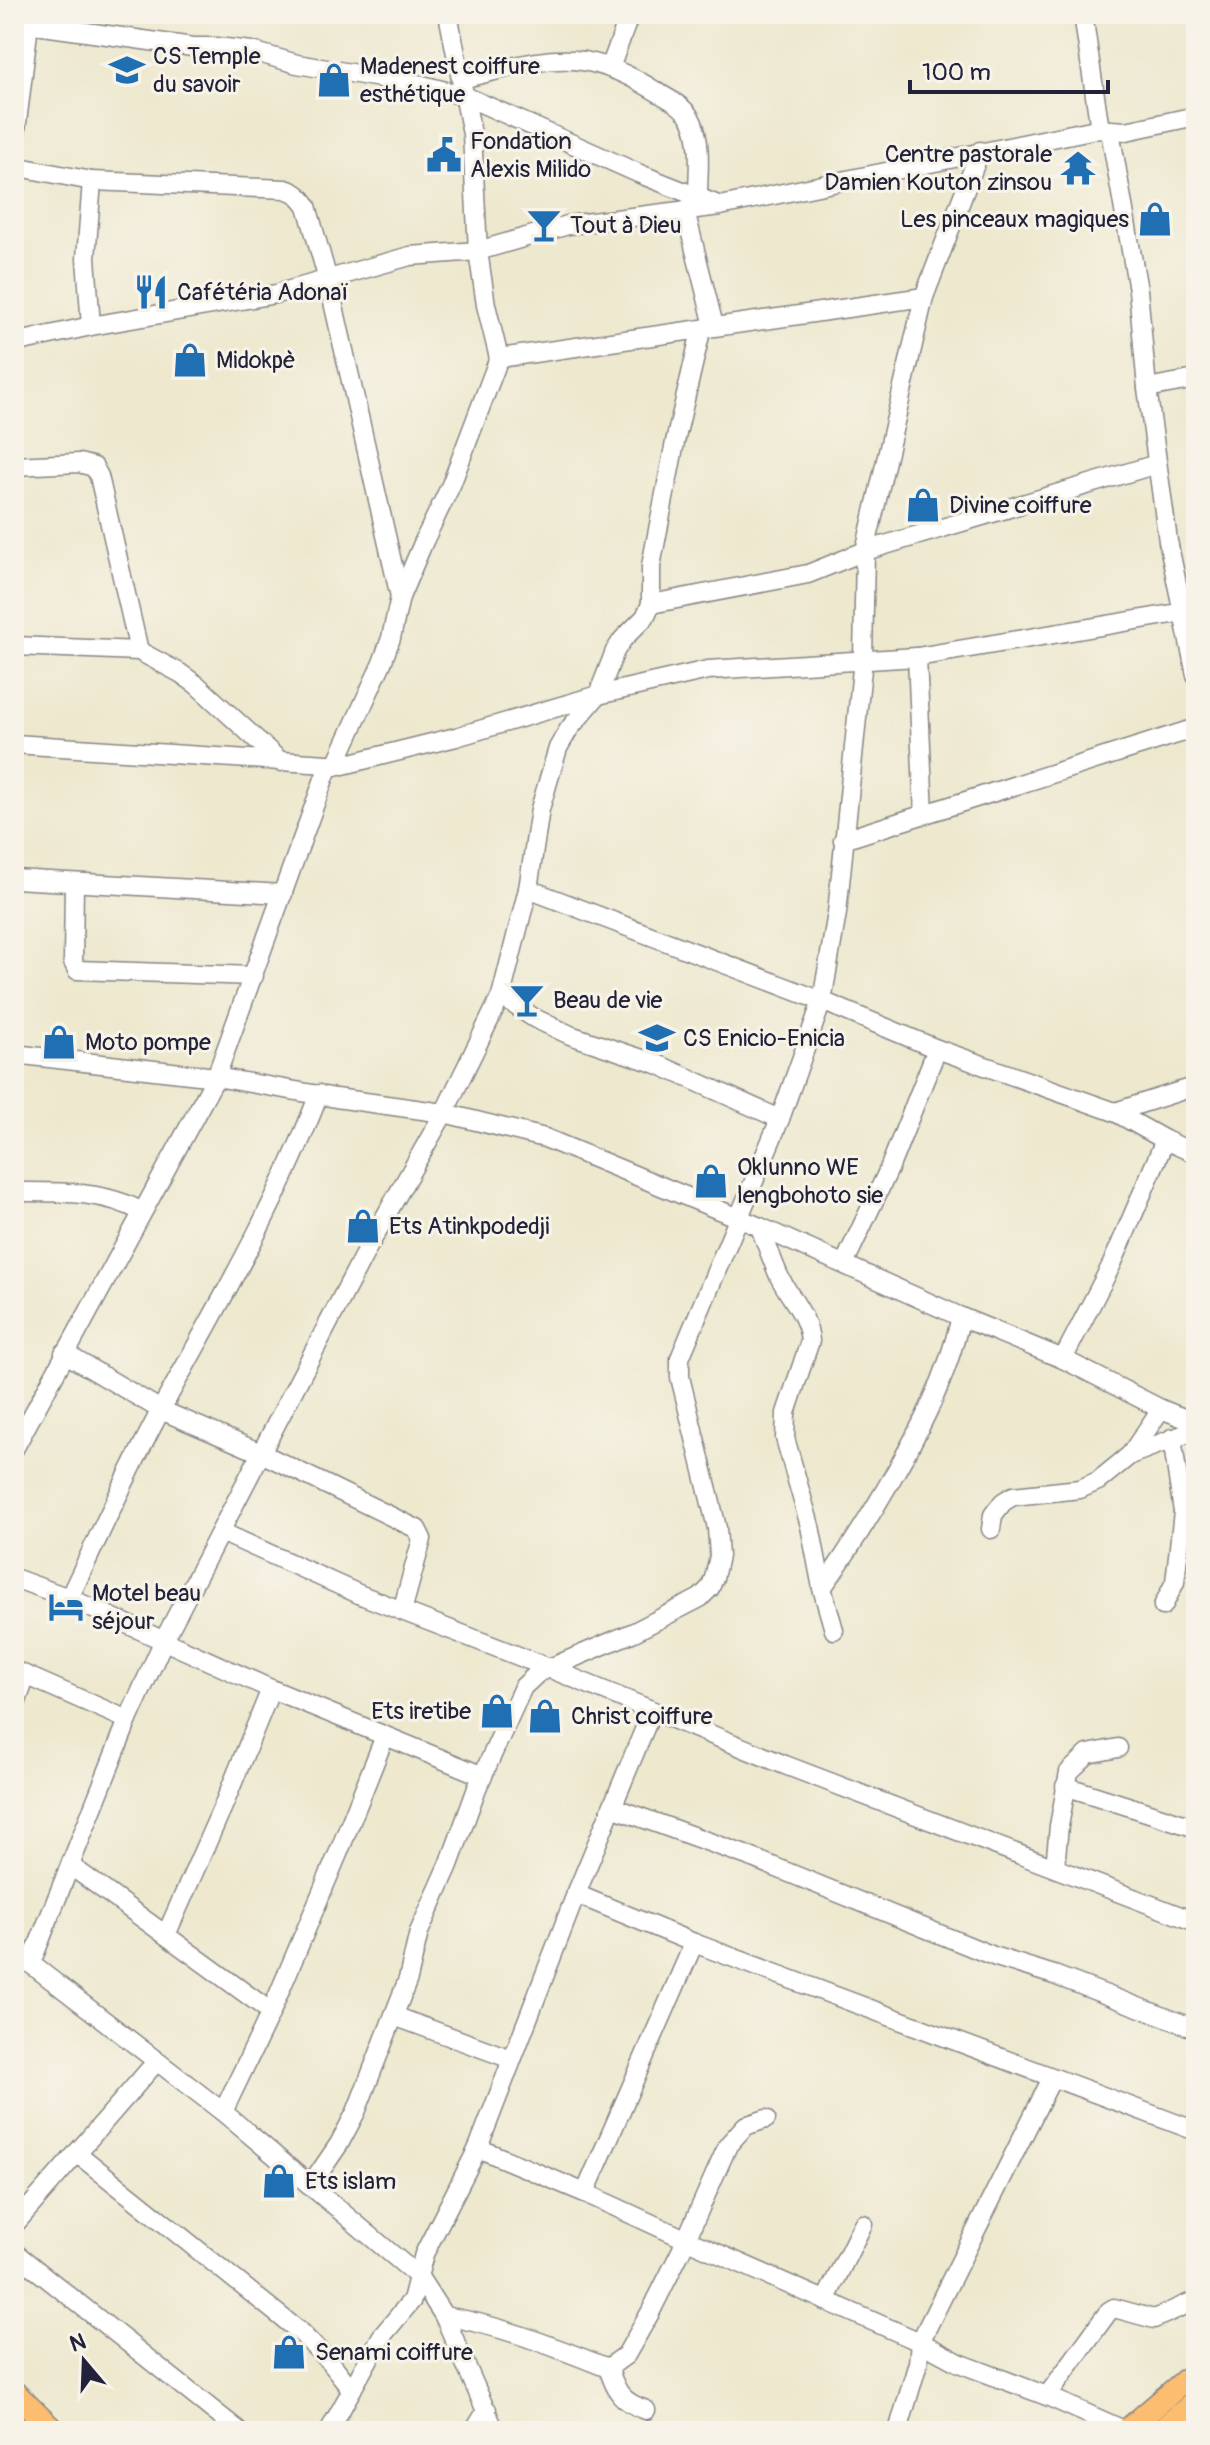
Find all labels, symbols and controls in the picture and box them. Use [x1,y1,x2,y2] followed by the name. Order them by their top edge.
[153,42,261,99] place label: CS Temple du savoir
[910,44,1108,94] scale bar
[108,51,146,89] school or university icon: CS Temple du savoir
[360,52,540,109] place label: Madenest coiffure esthétique
[922,58,991,87] text: 100 m
[315,61,353,99] shop icon: Madenest coiffure esthétique
[470,127,591,184] place label: Fondation Alexis Milido
[425,136,463,174] public building icon: Fondation Alexis Milido
[824,140,1052,197] place label: Centre pastorale Damien Kouton zinsou
[1059,149,1097,187] temple icon: Centre pastorale Damien Kouton zinsou
[1136,200,1174,238] shop icon: Les pinceaux magiques
[900,205,1129,234] place label: Les pinceaux magiques
[525,206,563,244] bar icon: Tout à Dieu
[570,211,681,240] place label: Tout à Dieu
[132,273,170,311] restaurant icon: Cafétéria Adonaï
[177,278,349,307] place label: Cafétéria Adonaï
[171,341,209,379] shop icon: Midokpè
[216,346,296,375] place label: Midokpè
[904,486,942,524] shop icon: Divine coiffure
[949,491,1092,520] place label: Divine coiffure
[508,981,546,1019] bar icon: Beau de vie
[553,986,662,1015] place label: Beau de vie
[638,1019,676,1057] school or university icon: CS Enicio-Enicia
[40,1023,78,1061] shop icon: Moto pompe
[683,1024,845,1053] place label: CS Enicio-Enicia
[85,1028,211,1057] place label: Moto pompe
[737,1153,883,1210] place label: Oklunno WE lengbohoto sie
[692,1162,730,1200] shop icon: Oklunno WE lengbohoto sie
[344,1207,382,1245] shop icon: Ets Atinkpodedji
[389,1212,550,1241] place label: Ets Atinkpodedji
[92,1579,201,1636] place label: Motel beau séjour
[47,1588,85,1626] hotel icon: Motel beau séjour
[478,1692,516,1730] shop icon: Ets iretibe
[371,1697,471,1726] place label: Ets iretibe
[526,1697,564,1735] shop icon: Christ coiffure
[571,1702,713,1731] place label: Christ coiffure
[260,2162,298,2200] shop icon: Ets islam
[305,2167,396,2196] place label: Ets islam
[44,2321,124,2401] north arrow
[66,2327,90,2359] text: N
[270,2333,308,2371] shop icon: Senami coiffure
[315,2338,473,2367] place label: Senami coiffure

